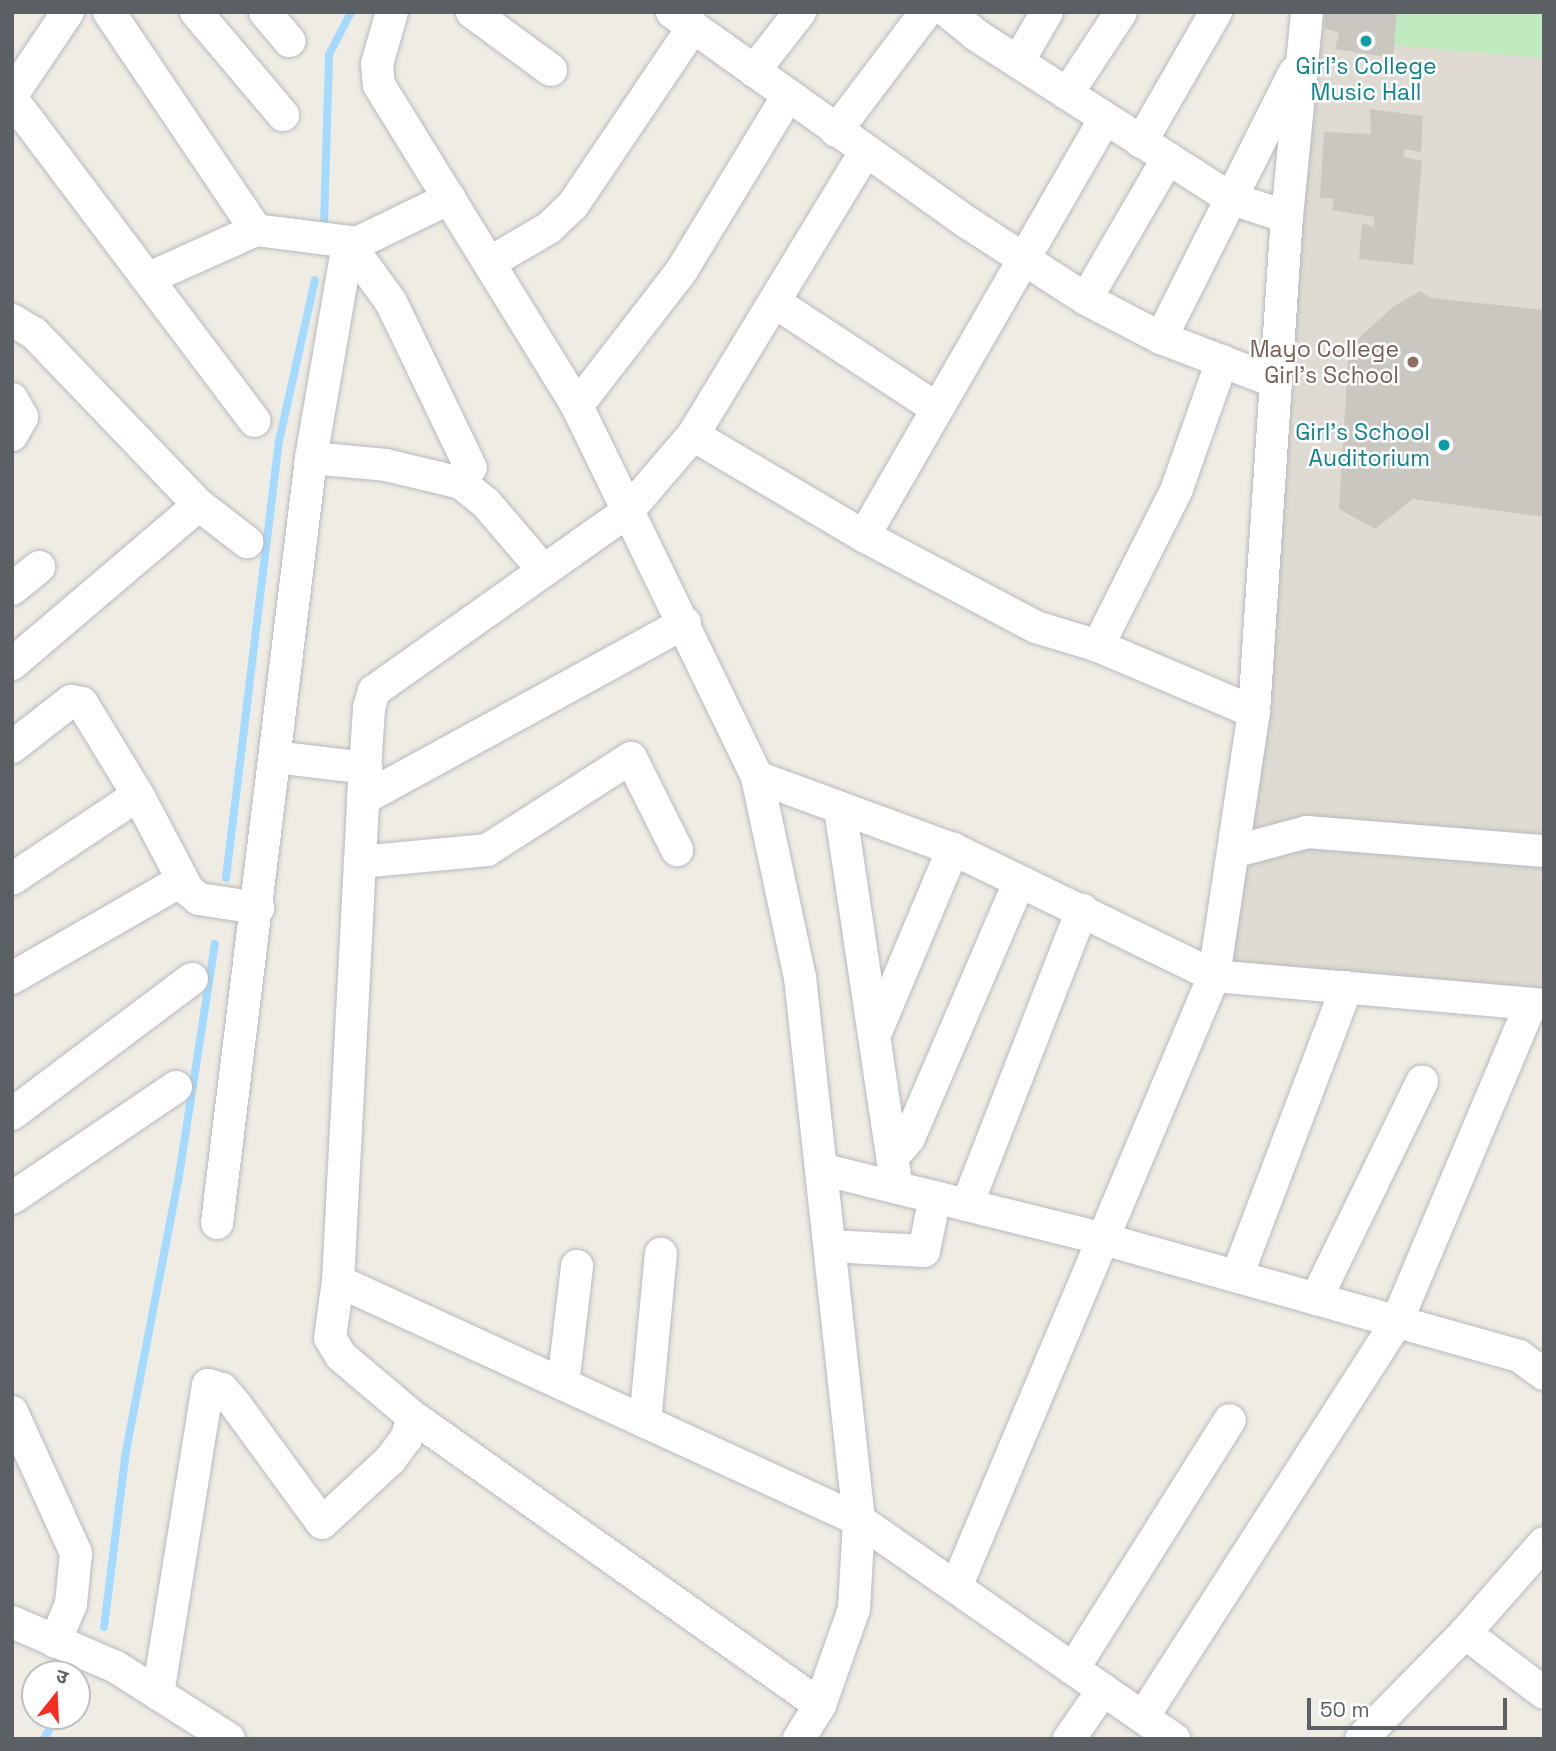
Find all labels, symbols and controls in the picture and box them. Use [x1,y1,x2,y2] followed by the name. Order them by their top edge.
[1358,33,1374,49] marker: Girl's College Music Hall
[1295,52,1437,106] place label: Girl's College Music Hall
[1250,335,1399,389] place label: Mayo College Girl's School
[1405,354,1421,370] marker: Mayo College Girl's School
[1295,418,1430,472] place label: Girl's School Auditorium
[1436,437,1452,453] marker: Girl's School Auditorium
[21,1660,91,1730] north arrow
[53,1663,71,1690] text: उ
[1311,1684,1510,1728] scale bar
[1320,1696,1370,1723] text: 50 m

